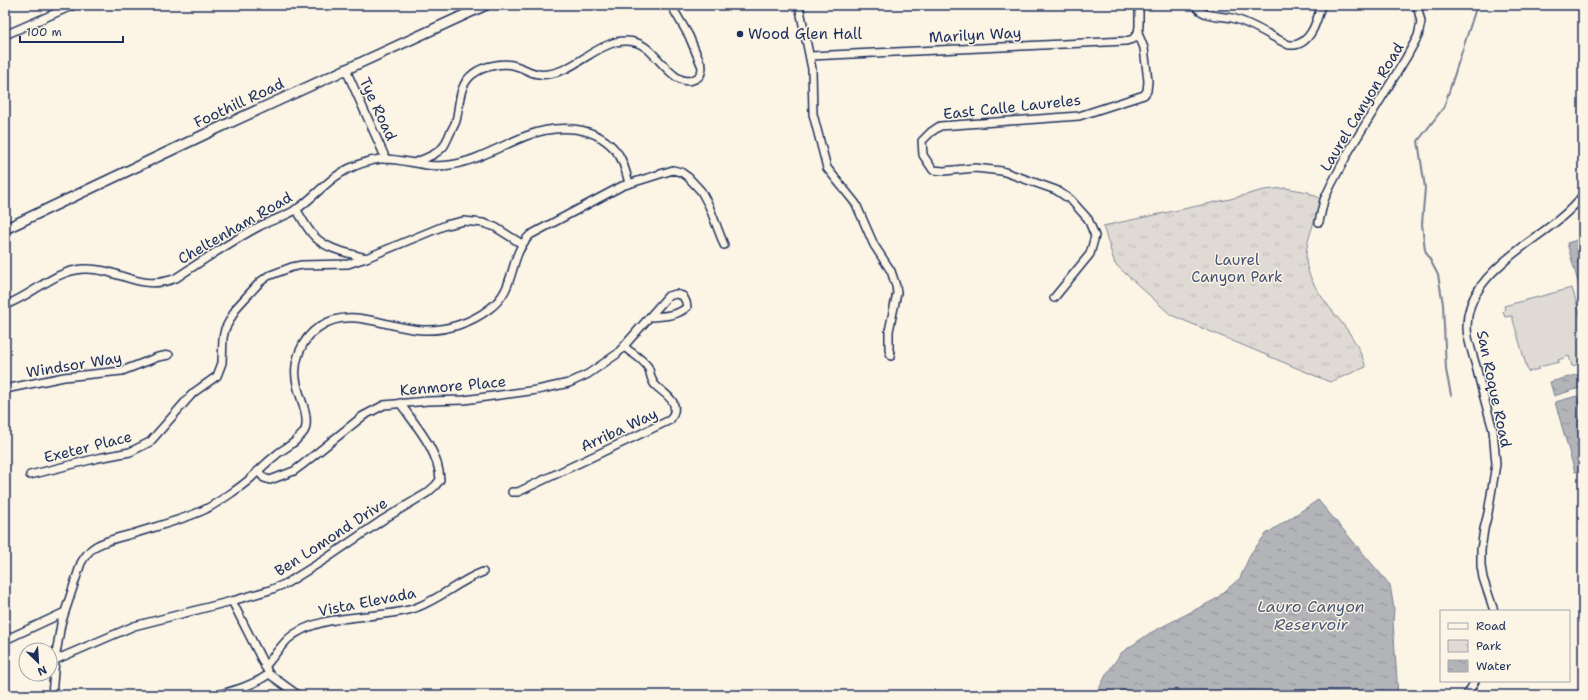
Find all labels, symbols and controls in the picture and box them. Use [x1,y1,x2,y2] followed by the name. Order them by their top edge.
[20,18,123,44] scale bar
[928,23,1022,47] street label: Marilyn Way
[26,24,62,40] text: 100 m
[748,24,863,44] place label: Wood Glen Hall
[735,29,745,39] marker: Wood Glen Hall
[1316,38,1409,175] street label: Laurel Canyon Road
[191,73,288,133] street label: Foothill Road
[355,74,402,144] street label: Tye Road
[942,90,1082,124] street label: East Calle Laureles
[174,187,296,269] street label: Cheltenham Road
[1191,250,1283,287] park label: Laurel Canyon Park
[1472,329,1516,450] street label: San Roque Road
[25,348,123,382] street label: Windsor Way
[399,371,507,401] street label: Kenmore Place
[577,403,661,457] street label: Arriba Way
[42,426,134,468] street label: Exeter Place
[271,493,391,581] street label: Ben Lomond Drive
[316,583,418,621] street label: Vista Elevada
[1257,596,1365,635] water label: Lauro Canyon Reservoir
[1440,610,1570,682] legend
[1476,618,1507,634] text: Road
[1476,638,1502,654] text: Park
[18,642,58,682] north arrow
[1476,658,1512,674] text: Water
[35,662,49,679] text: N

